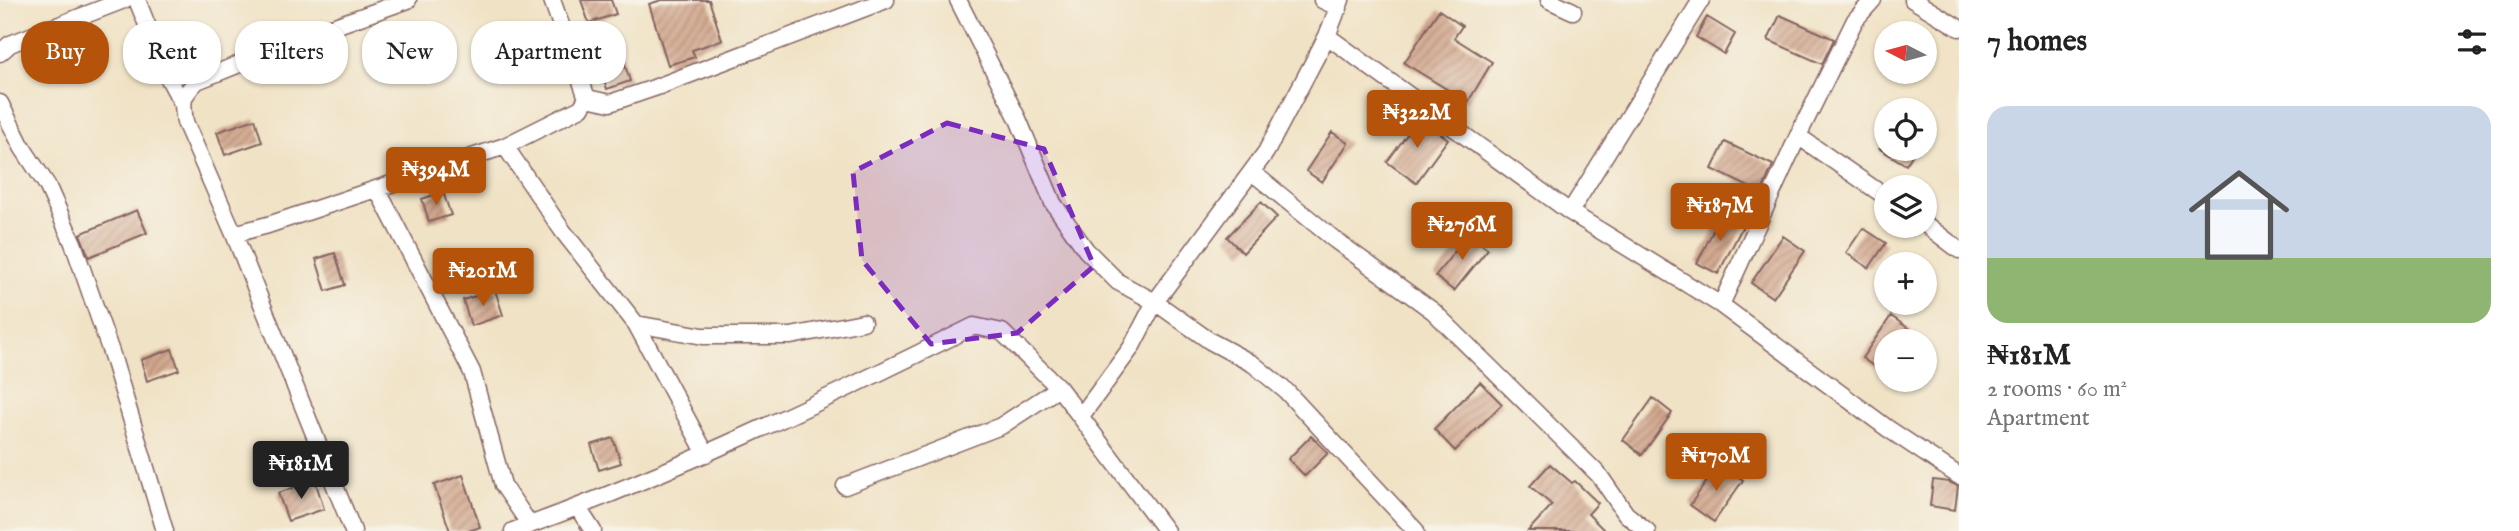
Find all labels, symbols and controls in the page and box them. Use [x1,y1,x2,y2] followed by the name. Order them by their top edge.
[21,21,109,84] chip: Buy
[123,21,221,84] chip: Rent
[235,21,348,84] chip: Filters
[362,21,457,84] chip: New
[471,21,626,84] chip: Apartment
[1874,21,1937,84] north arrow
[1874,21,1937,392] map controls
[1987,23,2087,61] text: 7 homes
[2453,23,2491,61] icon: filters
[1368,90,1466,150] pin: ₦322M
[1383,98,1451,127] text: ₦322M
[1874,98,1937,161] button: locate
[387,148,485,207] pin: ₦394M
[2176,152,2302,278] icon: home
[402,155,470,184] text: ₦394M
[1874,175,1937,238] button: layers
[1671,184,1769,243] pin: ₦187M
[1687,191,1753,220] text: ₦187M
[1413,202,1511,262] pin: ₦276M
[1427,210,1497,239] text: ₦276M
[434,248,532,308] pin: ₦201M
[1874,252,1937,315] button: +
[449,256,517,285] text: ₦201M
[1874,329,1937,392] button: −
[1987,337,2071,375] text: ₦181M
[1987,375,2127,404] text: 2 rooms · 60 m²
[1987,404,2090,433] text: Apartment
[1667,434,1765,493] pin: ₦170M
[1682,441,1750,470] text: ₦170M
[252,442,350,501] pin: ₦181M
[269,449,333,478] text: ₦181M

